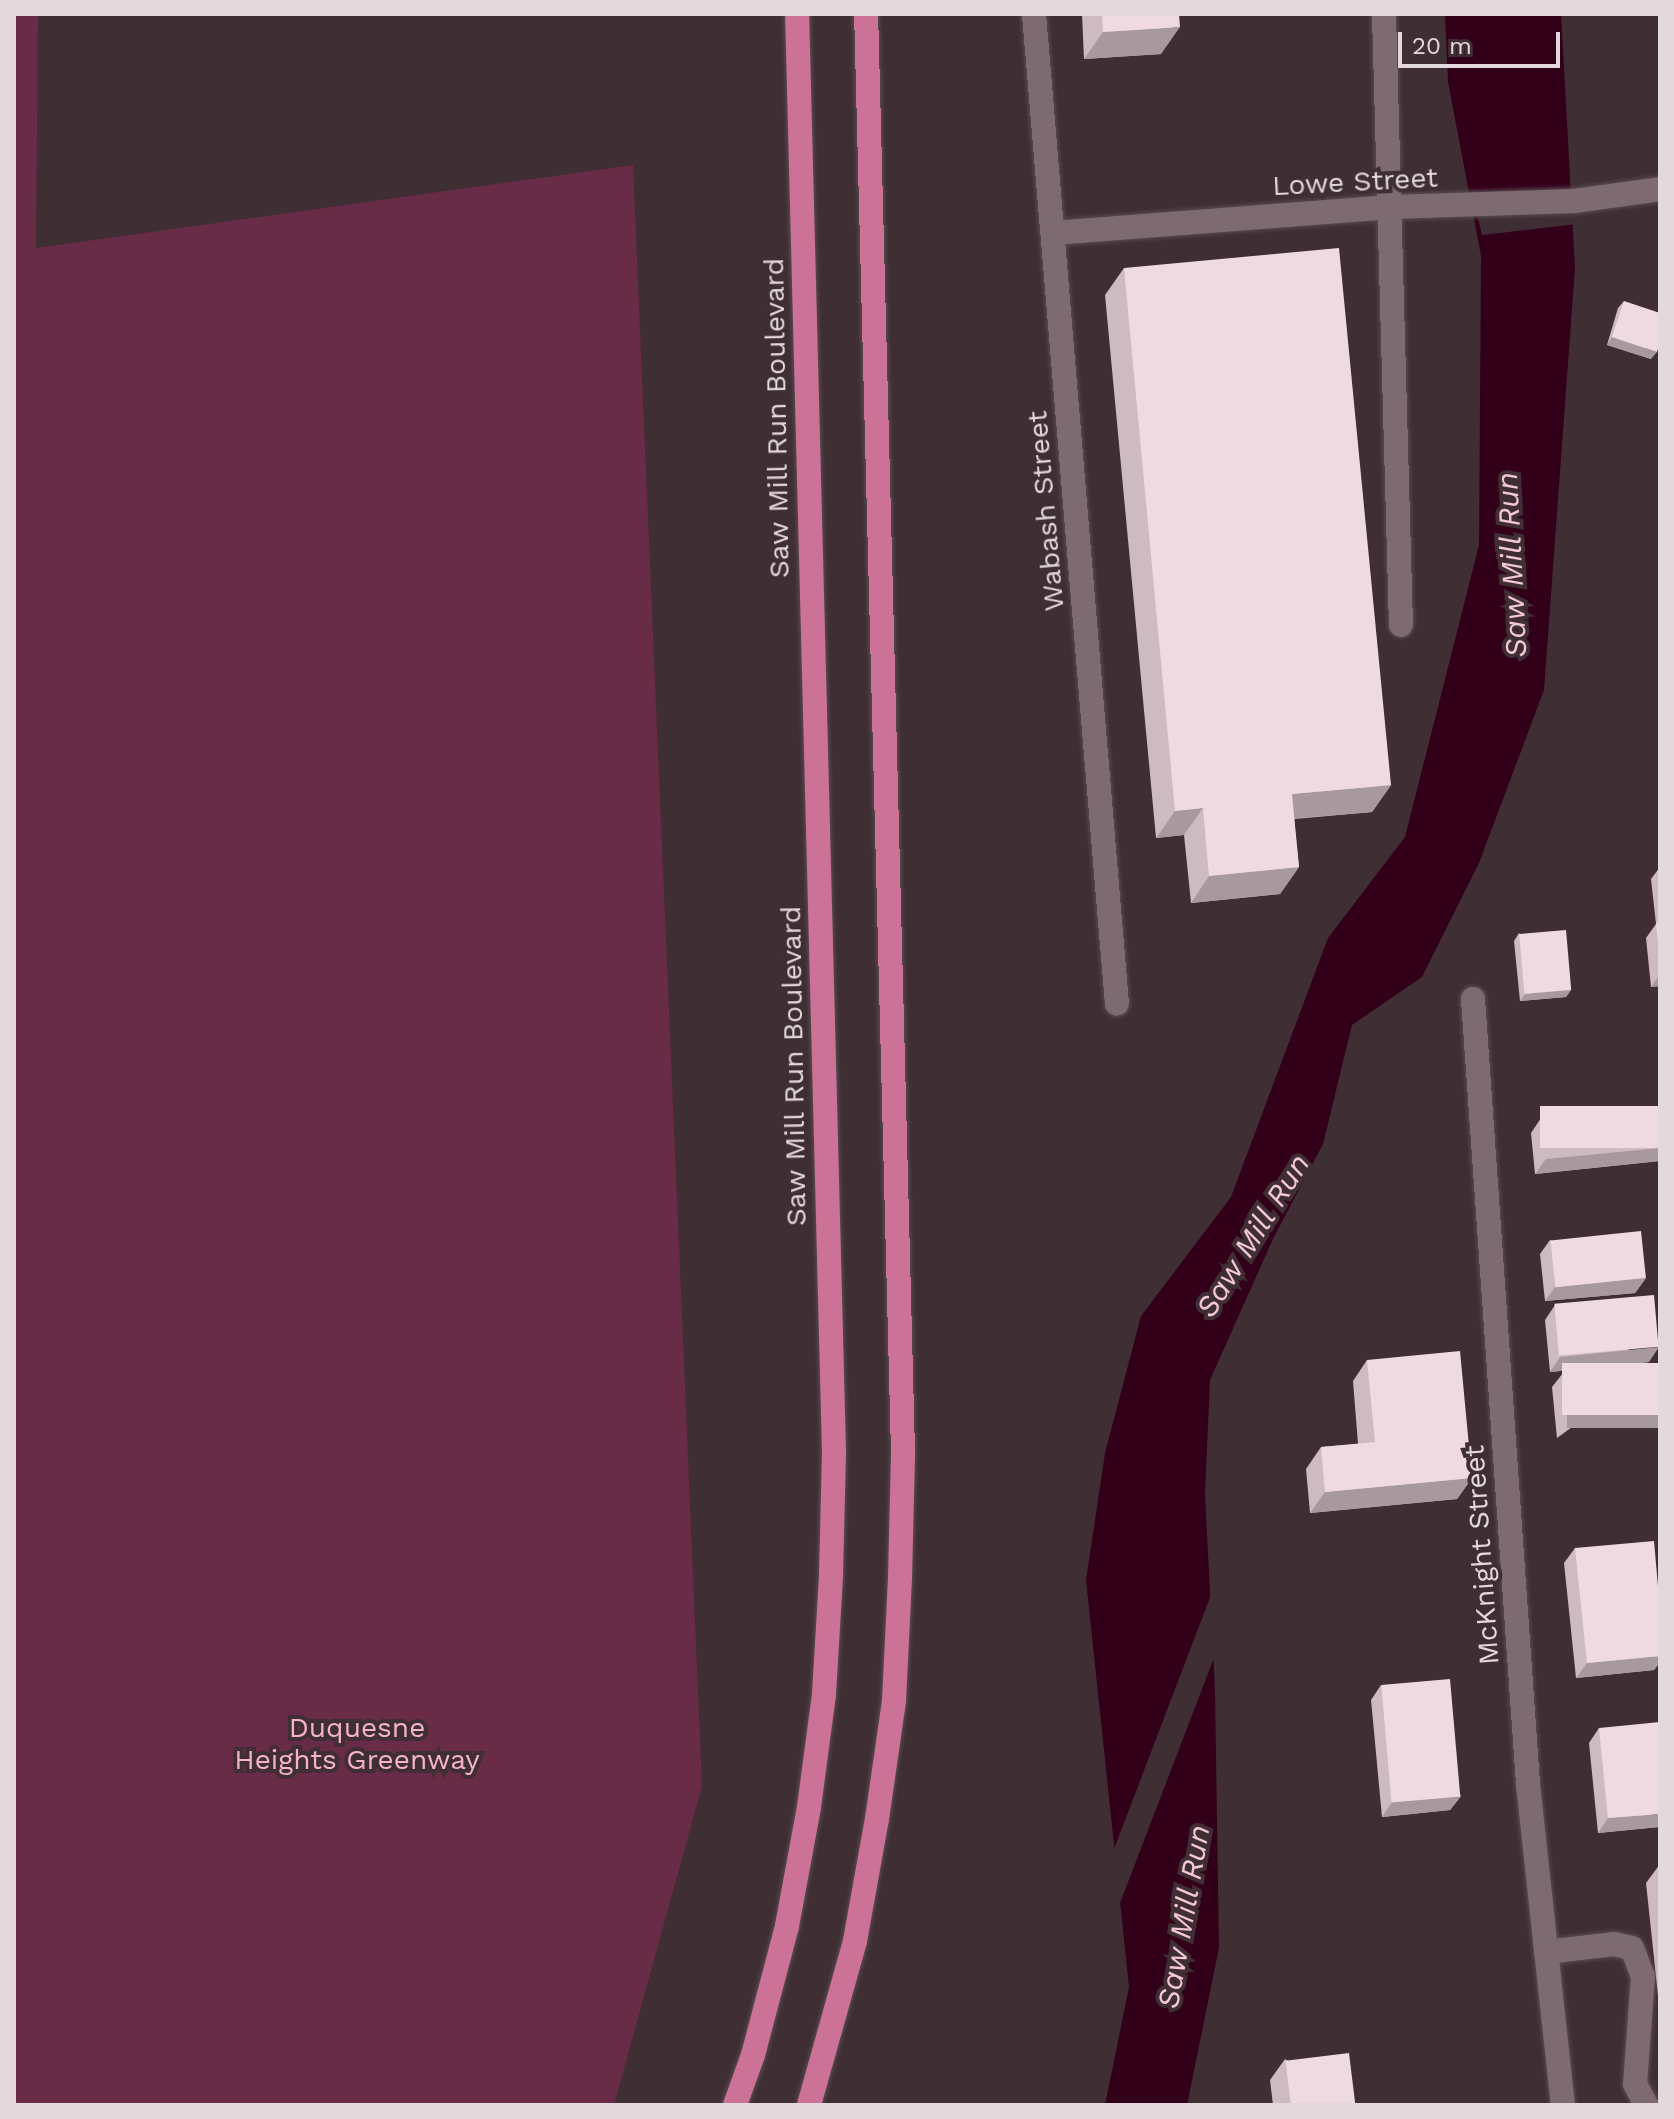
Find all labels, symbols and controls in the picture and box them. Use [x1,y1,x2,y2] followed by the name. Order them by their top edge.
[1402,16,1564,66] scale bar
[1412,32,1472,60] text: 20 m
[1271,161,1439,203] street label: Lowe Street
[757,257,797,579] street label: Saw Mill Run Boulevard
[1021,409,1071,613] street label: Wabash Street
[1489,470,1535,660] water label: Saw Mill Run
[774,905,814,1227] street label: Saw Mill Run Boulevard
[1188,1147,1318,1325] water label: Saw Mill Run
[1458,1444,1506,1666] street label: McKnight Street
[234,1711,480,1777] park label: Duquesne Heights Greenway
[1150,1821,1218,2013] water label: Saw Mill Run

